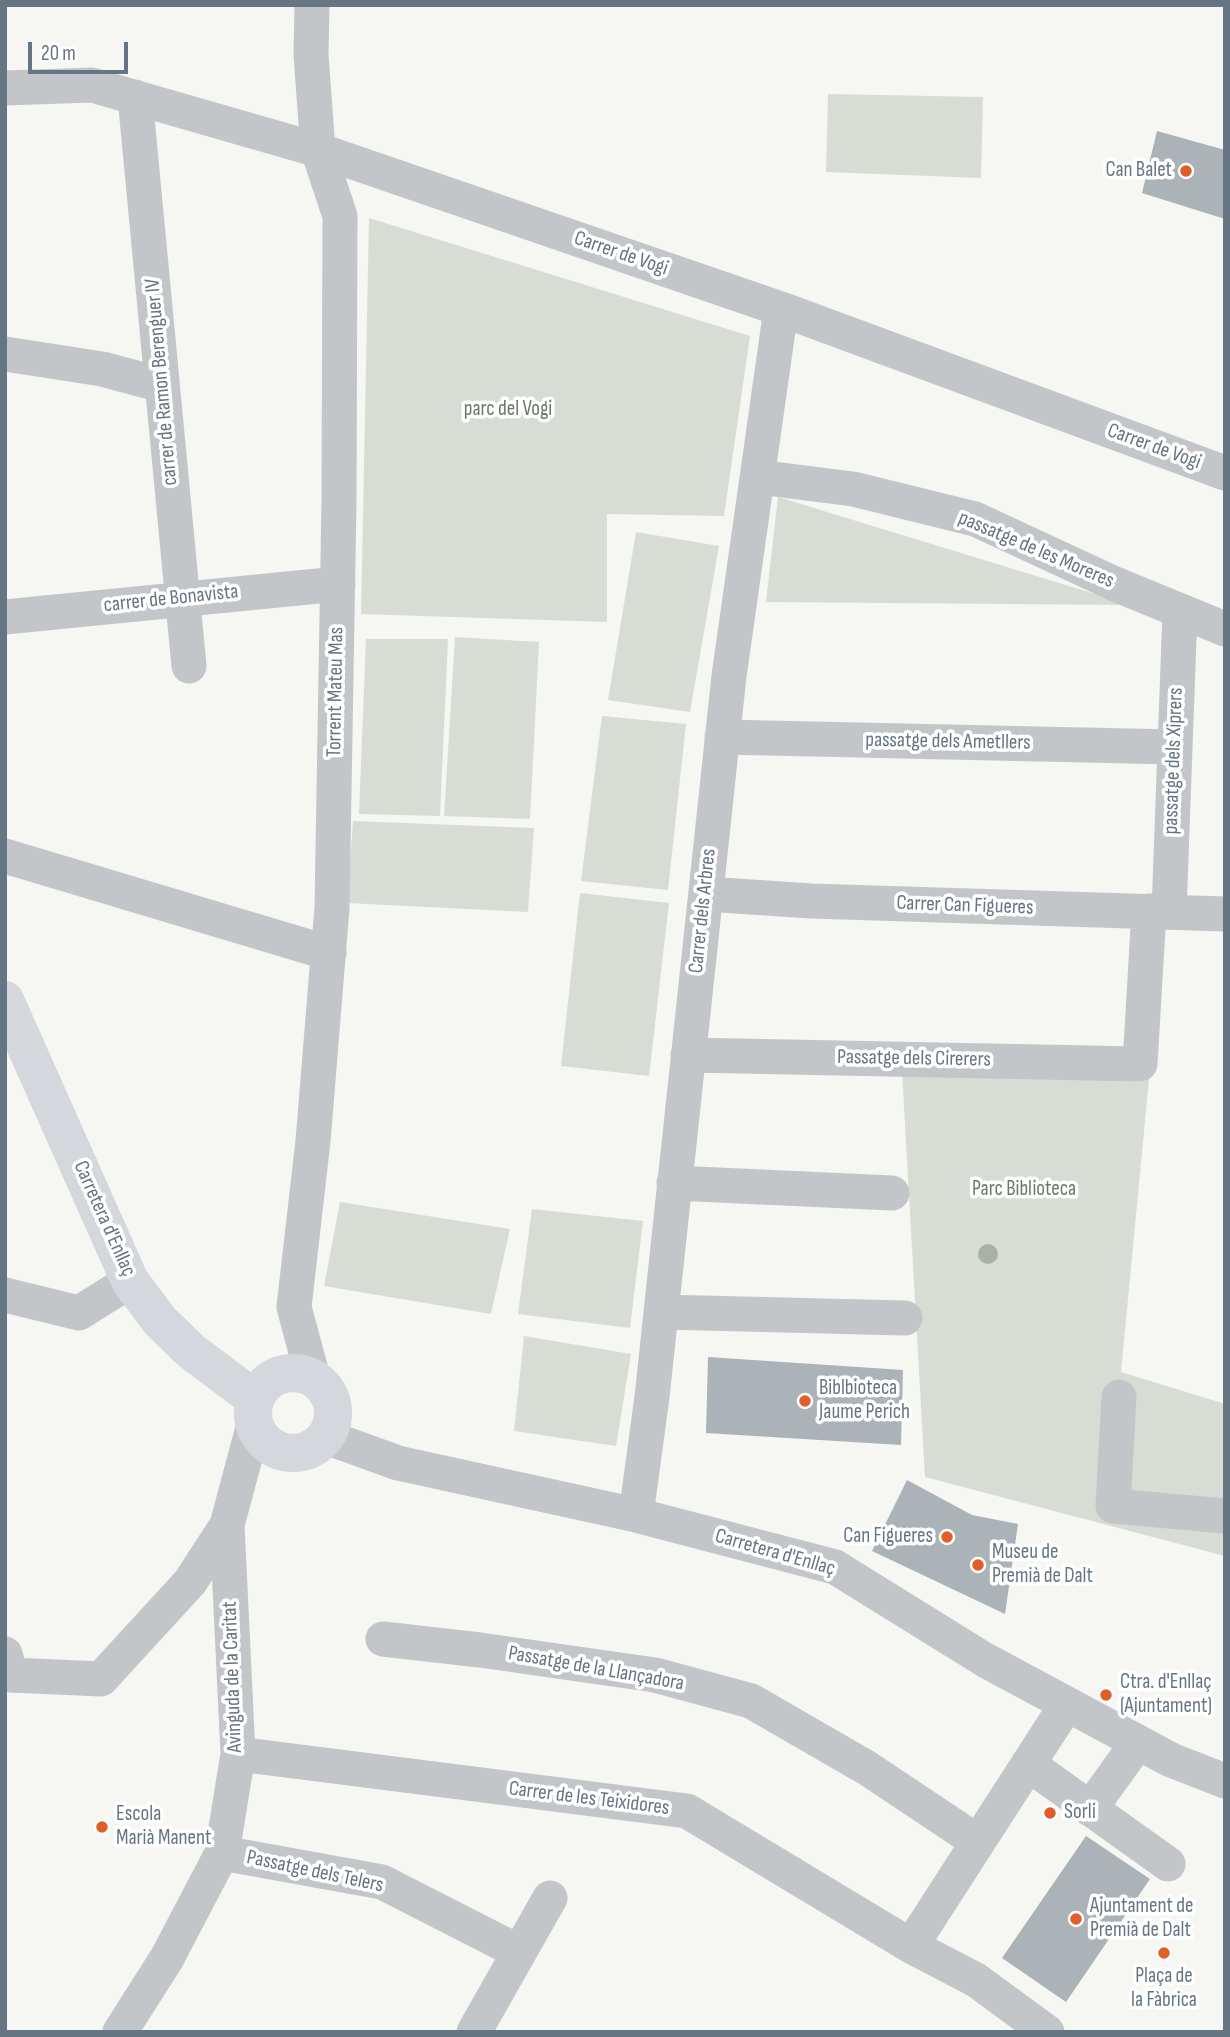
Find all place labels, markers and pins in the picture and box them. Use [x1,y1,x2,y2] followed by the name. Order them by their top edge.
[1106,158,1172,184] place label: Can Balet
[1178,163,1194,179] marker: Can Balet
[819,1376,910,1426] place label: Biblbioteca Jaume Perich
[797,1393,813,1409] marker: Biblbioteca Jaume Perich
[843,1524,933,1550] place label: Can Figueres
[939,1529,955,1545] marker: Can Figueres
[992,1540,1093,1590] place label: Museu de Premià de Dalt
[970,1557,986,1573] marker: Museu de Premià de Dalt
[1120,1670,1212,1720] place label: Ctra. d'Enllaç (Ajuntament)
[1098,1687,1114,1703] marker: Ctra. d'Enllaç (Ajuntament)
[1064,1800,1096,1826] place label: Sorli
[116,1802,211,1852] place label: Escola Marià Manent
[1042,1805,1058,1821] marker: Sorli
[94,1819,110,1835] marker: Escola Marià Manent
[1090,1894,1194,1944] place label: Ajuntament de Premià de Dalt
[1068,1911,1084,1927] marker: Ajuntament de Premià de Dalt
[1156,1945,1172,1961] marker: Plaça de la Fàbrica
[1131,1964,1197,2014] place label: Plaça de la Fàbrica

